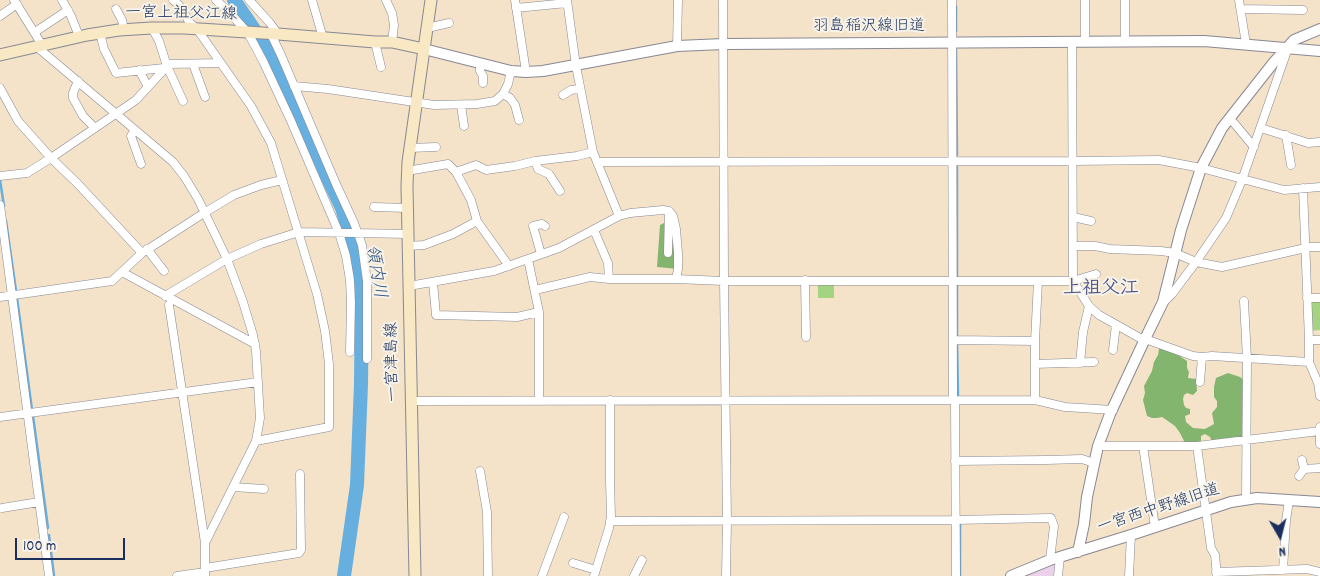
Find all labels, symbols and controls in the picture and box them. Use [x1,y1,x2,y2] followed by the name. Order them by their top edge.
[125,4,237,26] street label: 一宮上祖父江線
[813,18,925,38] street label: 羽島稲沢線旧道
[359,244,389,300] water label: 領内川
[1063,279,1139,301] district label: 上祖父江
[384,322,404,402] street label: 一宮津島線
[1095,481,1223,539] street label: 一宮西中野線旧道
[1255,511,1305,561] north arrow
[18,528,128,560] scale bar
[23,536,56,558] text: 100 m
[1277,540,1287,561] text: N

